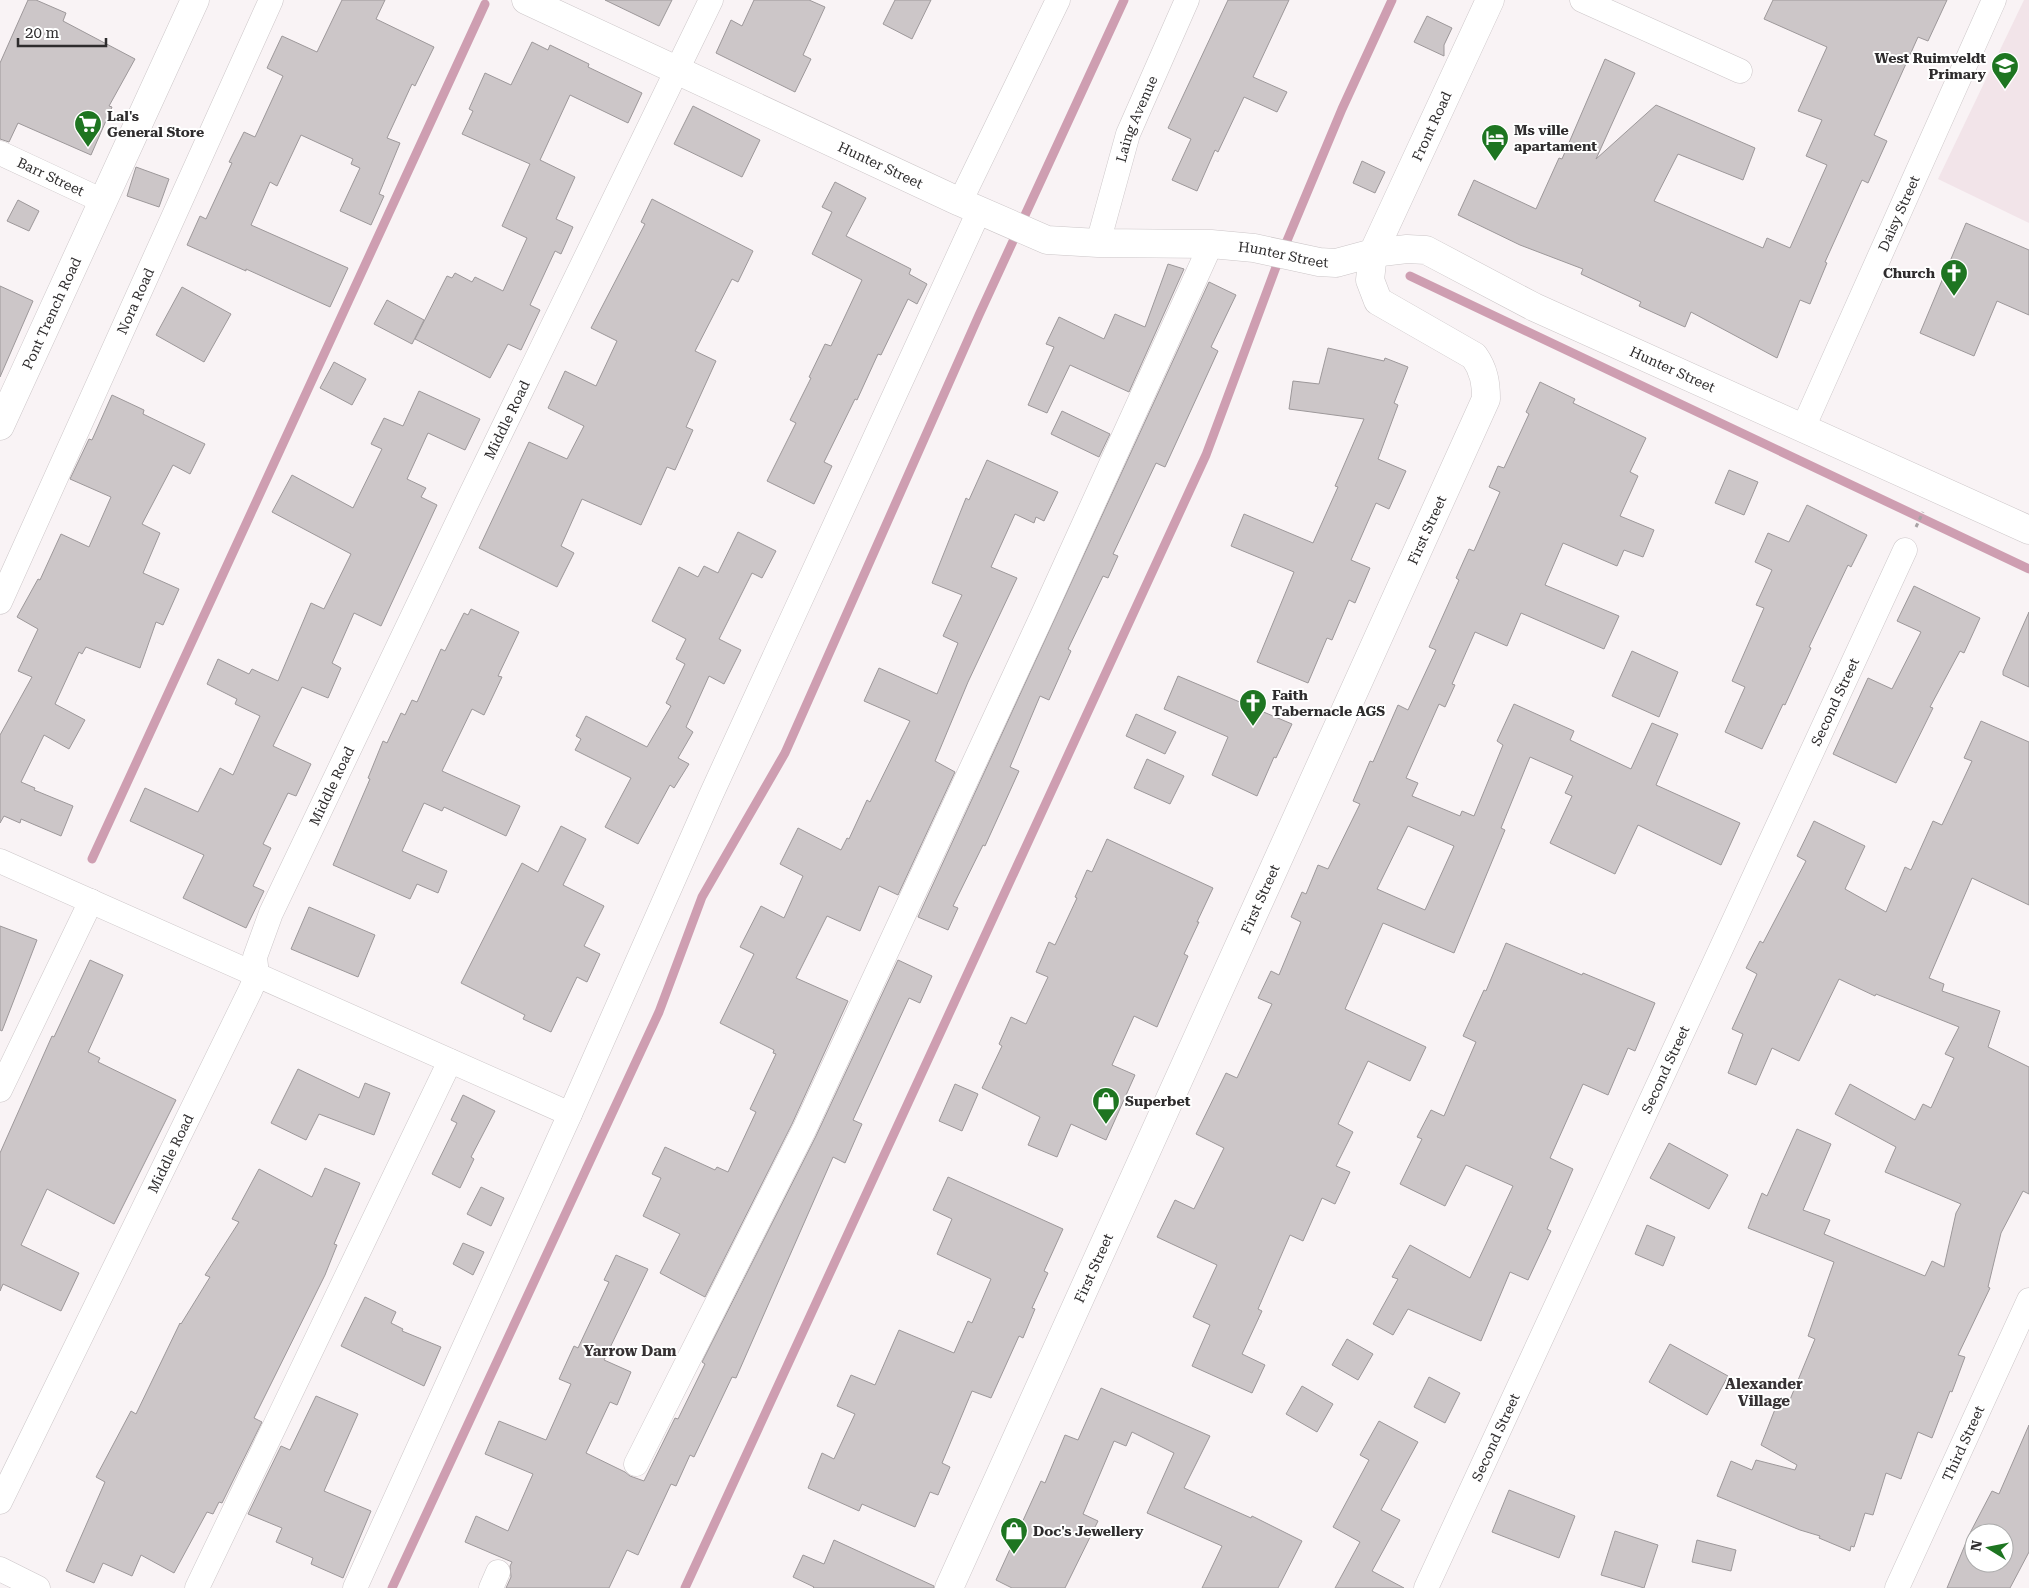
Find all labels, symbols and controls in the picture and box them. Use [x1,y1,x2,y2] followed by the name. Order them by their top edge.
[18,15,105,47] scale bar
[25,24,60,42] text: 20 m
[1874,50,1987,82] place label: West Ruimveldt Primary
[1990,51,2020,90] school or university icon: West Ruimveldt Primary
[1113,73,1161,164] street label: Laing Avenue
[1409,89,1455,164] street label: Front Road
[107,108,204,140] place label: Lal's General Store
[73,109,103,148] supermarket icon: Lal's General Store
[1514,122,1597,154] place label: Ms ville apartament
[1480,123,1510,162] hotel icon: Ms ville apartament
[836,138,925,192] street label: Hunter Street
[15,154,87,199] street label: Barr Street
[1875,173,1923,254] street label: Daisy Street
[1238,239,1329,271] street label: Hunter Street
[19,255,84,372] street label: Pont Trench Road
[1939,258,1969,297] church icon: Church
[114,265,157,337] street label: Nora Road
[1883,265,1936,281] place label: Church
[1627,343,1718,395] street label: Hunter Street
[481,378,533,462] street label: Middle Road
[1404,493,1449,567] street label: First Street
[1808,655,1862,748] street label: Second Street
[1272,687,1385,719] place label: Faith Tabernacle AGS
[1238,688,1268,727] church icon: Faith Tabernacle AGS
[306,744,357,828] street label: Middle Road
[1238,862,1283,936] street label: First Street
[1638,1023,1692,1116] street label: Second Street
[1091,1086,1121,1125] shop icon: Superbet
[1125,1093,1191,1109] place label: Superbet
[144,1111,197,1196] street label: Middle Road
[1071,1231,1116,1305] street label: First Street
[584,1342,677,1360] district label: Yarrow Dam
[1725,1375,1803,1410] district label: Alexander Village
[1468,1391,1523,1484] street label: Second Street
[1939,1403,1987,1484] street label: Third Street
[999,1516,1029,1555] shop icon: Doc's Jewellery
[1033,1523,1144,1539] place label: Doc's Jewellery
[1964,1523,2014,1573] north arrow
[1967,1539,1985,1552] text: N

